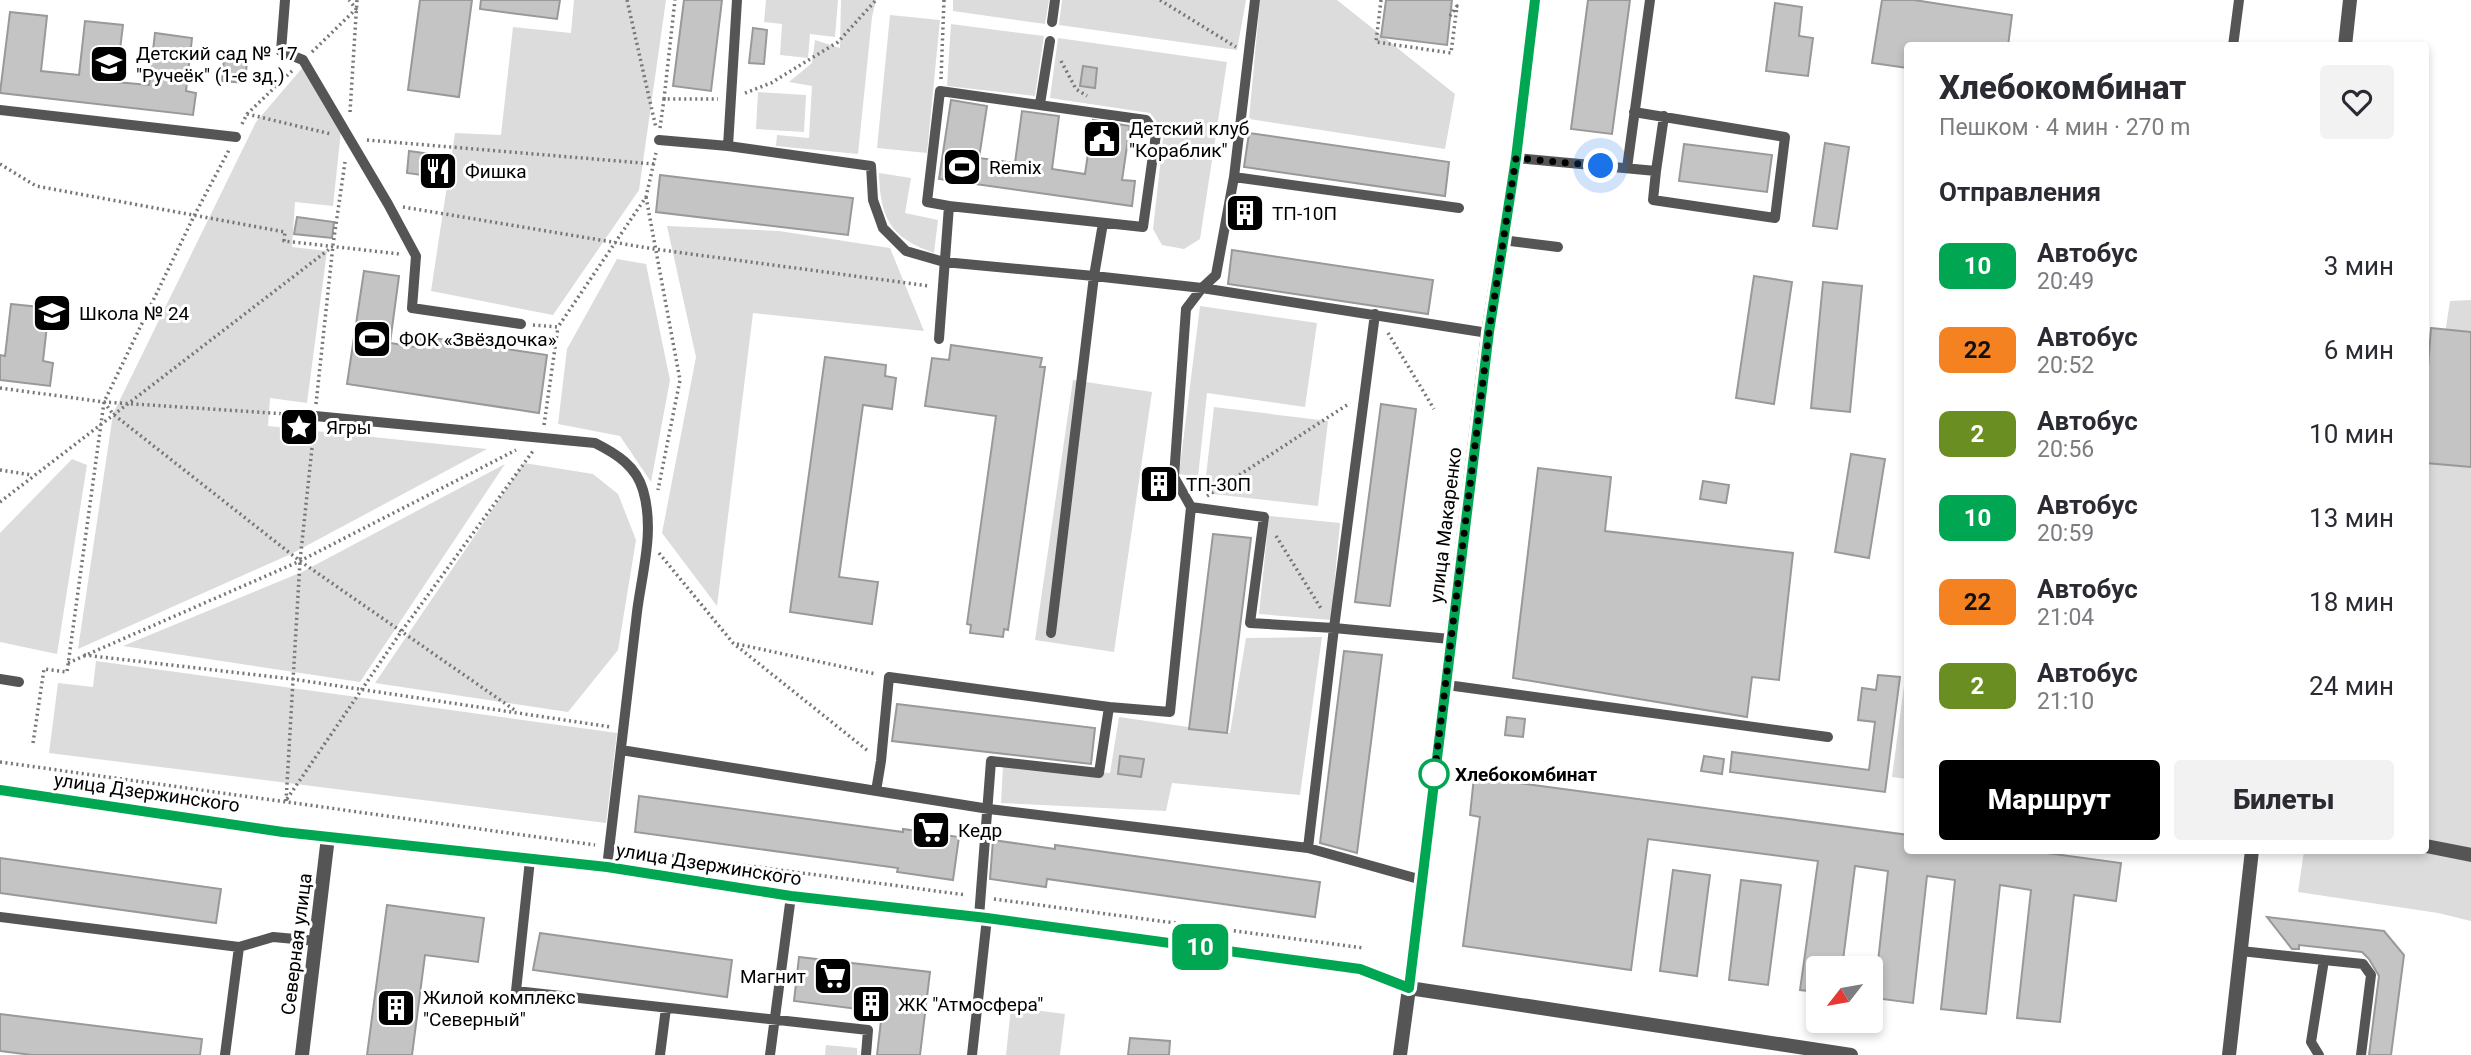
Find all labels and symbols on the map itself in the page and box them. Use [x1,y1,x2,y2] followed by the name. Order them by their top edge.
[136,42,298,87] place label: Детский сад № 17 "Ручеёк" (1-е зд.)
[88,43,130,85] school or university icon: Детский сад № 17 "Ручеёк" (1-е зд.)
[1129,117,1249,162] place label: Детский клуб "Кораблик"
[1081,118,1123,160] public building icon: Детский клуб "Кораблик"
[941,146,983,188] sports icon: Remix
[1583,148,1618,183] your location
[417,150,459,192] restaurant icon: Фишка
[989,156,1042,179] place label: Remix
[465,160,527,183] place label: Фишка
[1224,192,1266,234] building icon: ТП-10П
[1272,202,1337,225] place label: ТП-10П
[31,292,73,334] school or university icon: Школа № 24
[79,302,190,325] place label: Школа № 24
[351,318,393,360] sports icon: ФОК «Звёздочка»
[399,328,557,351] place label: ФОК «Звёздочка»
[278,406,320,448] place icon: Ягры
[326,416,372,439] place label: Ягры
[1425,446,1466,604] street label: улица Макаренко
[1138,463,1180,505] building icon: ТП-30П
[1186,473,1251,496] place label: ТП-30П
[1419,759,1449,789] marker: Хлебокомбинат
[1455,763,1597,786] place label: Хлебокомбинат
[53,768,241,817] street label: улица Дзержинского
[910,809,952,851] supermarket icon: Кедр
[958,819,1002,842] place label: Кедр
[615,838,803,891] street label: улица Дзержинского
[276,872,317,1016] street label: Северная улица
[1168,924,1232,970] line badge: 10
[812,955,854,997] supermarket icon: Магнит
[1806,956,1883,1032] north arrow
[740,965,806,988] place label: Магнит
[850,983,892,1025] building icon: ЖК "Атмосфера"
[423,986,576,1031] place label: Жилой комплекс "Северный"
[375,987,417,1029] building icon: Жилой комплекс "Северный"
[898,993,1043,1016] place label: ЖК "Атмосфера"

